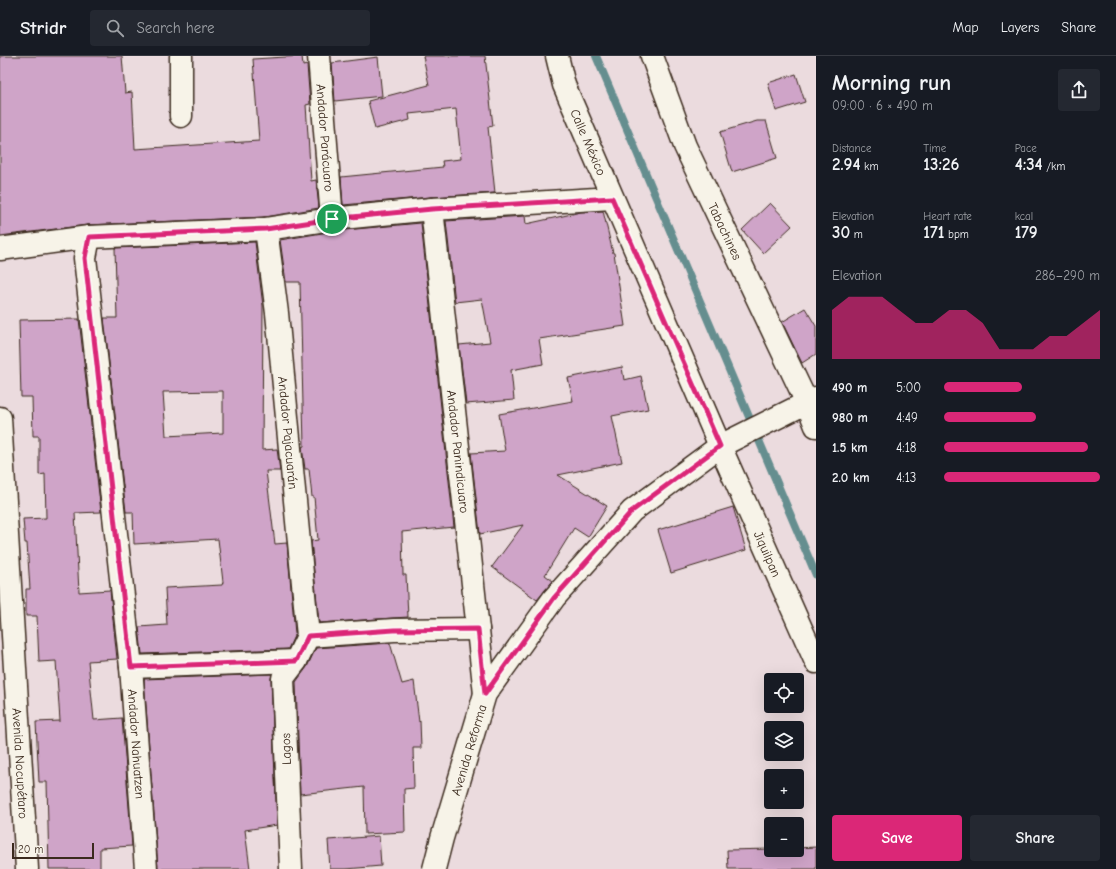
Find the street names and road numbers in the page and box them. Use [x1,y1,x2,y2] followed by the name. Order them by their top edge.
[314,83,337,192] street label: Andador Parácuaro
[568,107,610,178] street label: Calle México
[705,200,745,262] street label: Tabachines
[276,376,301,490] street label: Andador Pajacuarán
[444,389,473,514] street label: Andador Panindicuaro
[751,528,785,579] street label: Jiquilpan
[125,688,148,799] street label: Andador Nahuatzen
[448,702,489,797] street label: Avenida Reforma
[10,707,31,819] street label: Avenida Nocupétaro
[278,733,294,765] street label: Lagos

